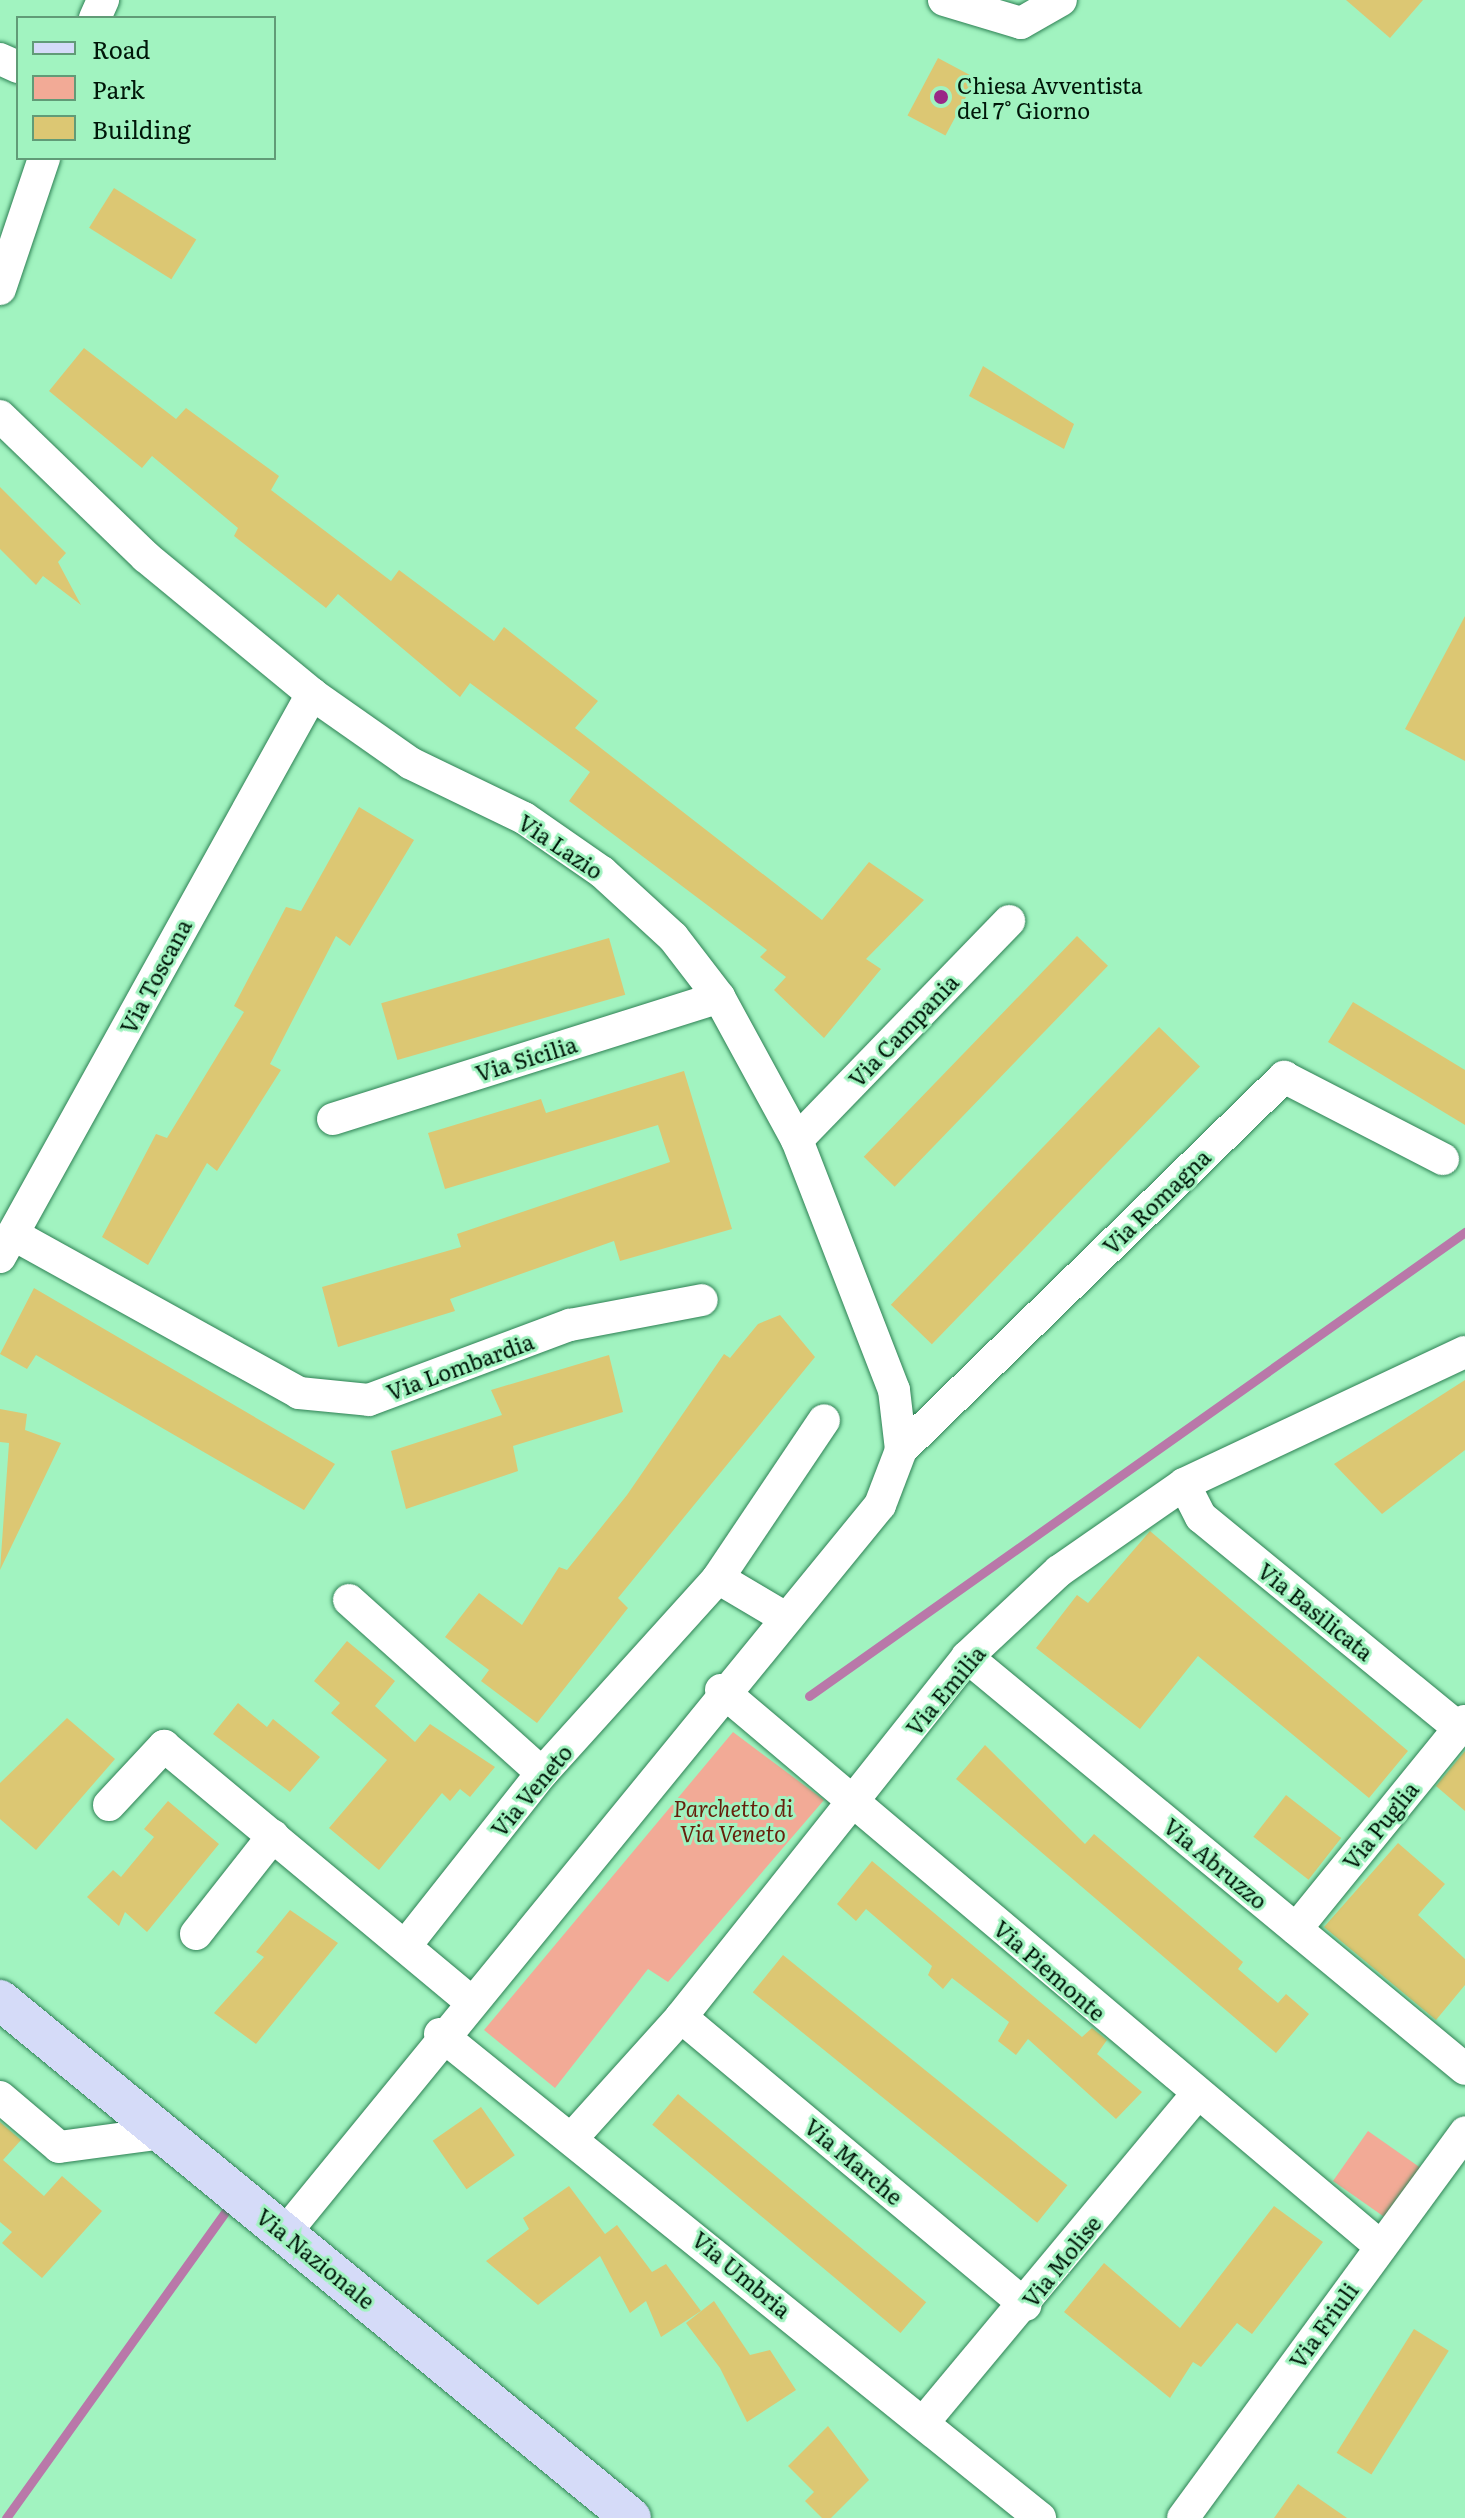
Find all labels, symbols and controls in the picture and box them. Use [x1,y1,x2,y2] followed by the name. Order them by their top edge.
[16,16,276,160] legend
[92,31,150,66] text: Road
[92,71,145,106] text: Park
[957,71,1143,122] place label: Chiesa Avventista del 7° Giorno
[932,88,950,106] marker: Chiesa Avventista del 7° Giorno
[92,111,191,146] text: Building
[514,808,608,884] street label: Via Lazio
[114,914,196,1038] street label: Via Toscana
[843,968,963,1092] street label: Via Campania
[472,1030,580,1086] street label: Via Sicilia
[1097,1143,1215,1259] street label: Via Romagna
[383,1327,537,1405] street label: Via Lombardia
[1253,1557,1379,1665] street label: Via Basilicata
[900,1640,990,1740] street label: Via Emilia
[485,1739,577,1841] street label: Via Veneto
[1337,1776,1423,1874] street label: Via Puglia
[673,1794,793,1846] park label: Parchetto di Via Veneto
[1159,1812,1273,1914] street label: Via Abruzzo
[989,1914,1111,2026] street label: Via Piemonte
[800,2112,908,2210] street label: Via Marche
[252,2202,380,2314] street label: Via Nazionale
[1016,2210,1106,2312] street label: Via Molise
[687,2225,797,2323] street label: Via Umbria
[1283,2277,1363,2373] street label: Via Friuli

